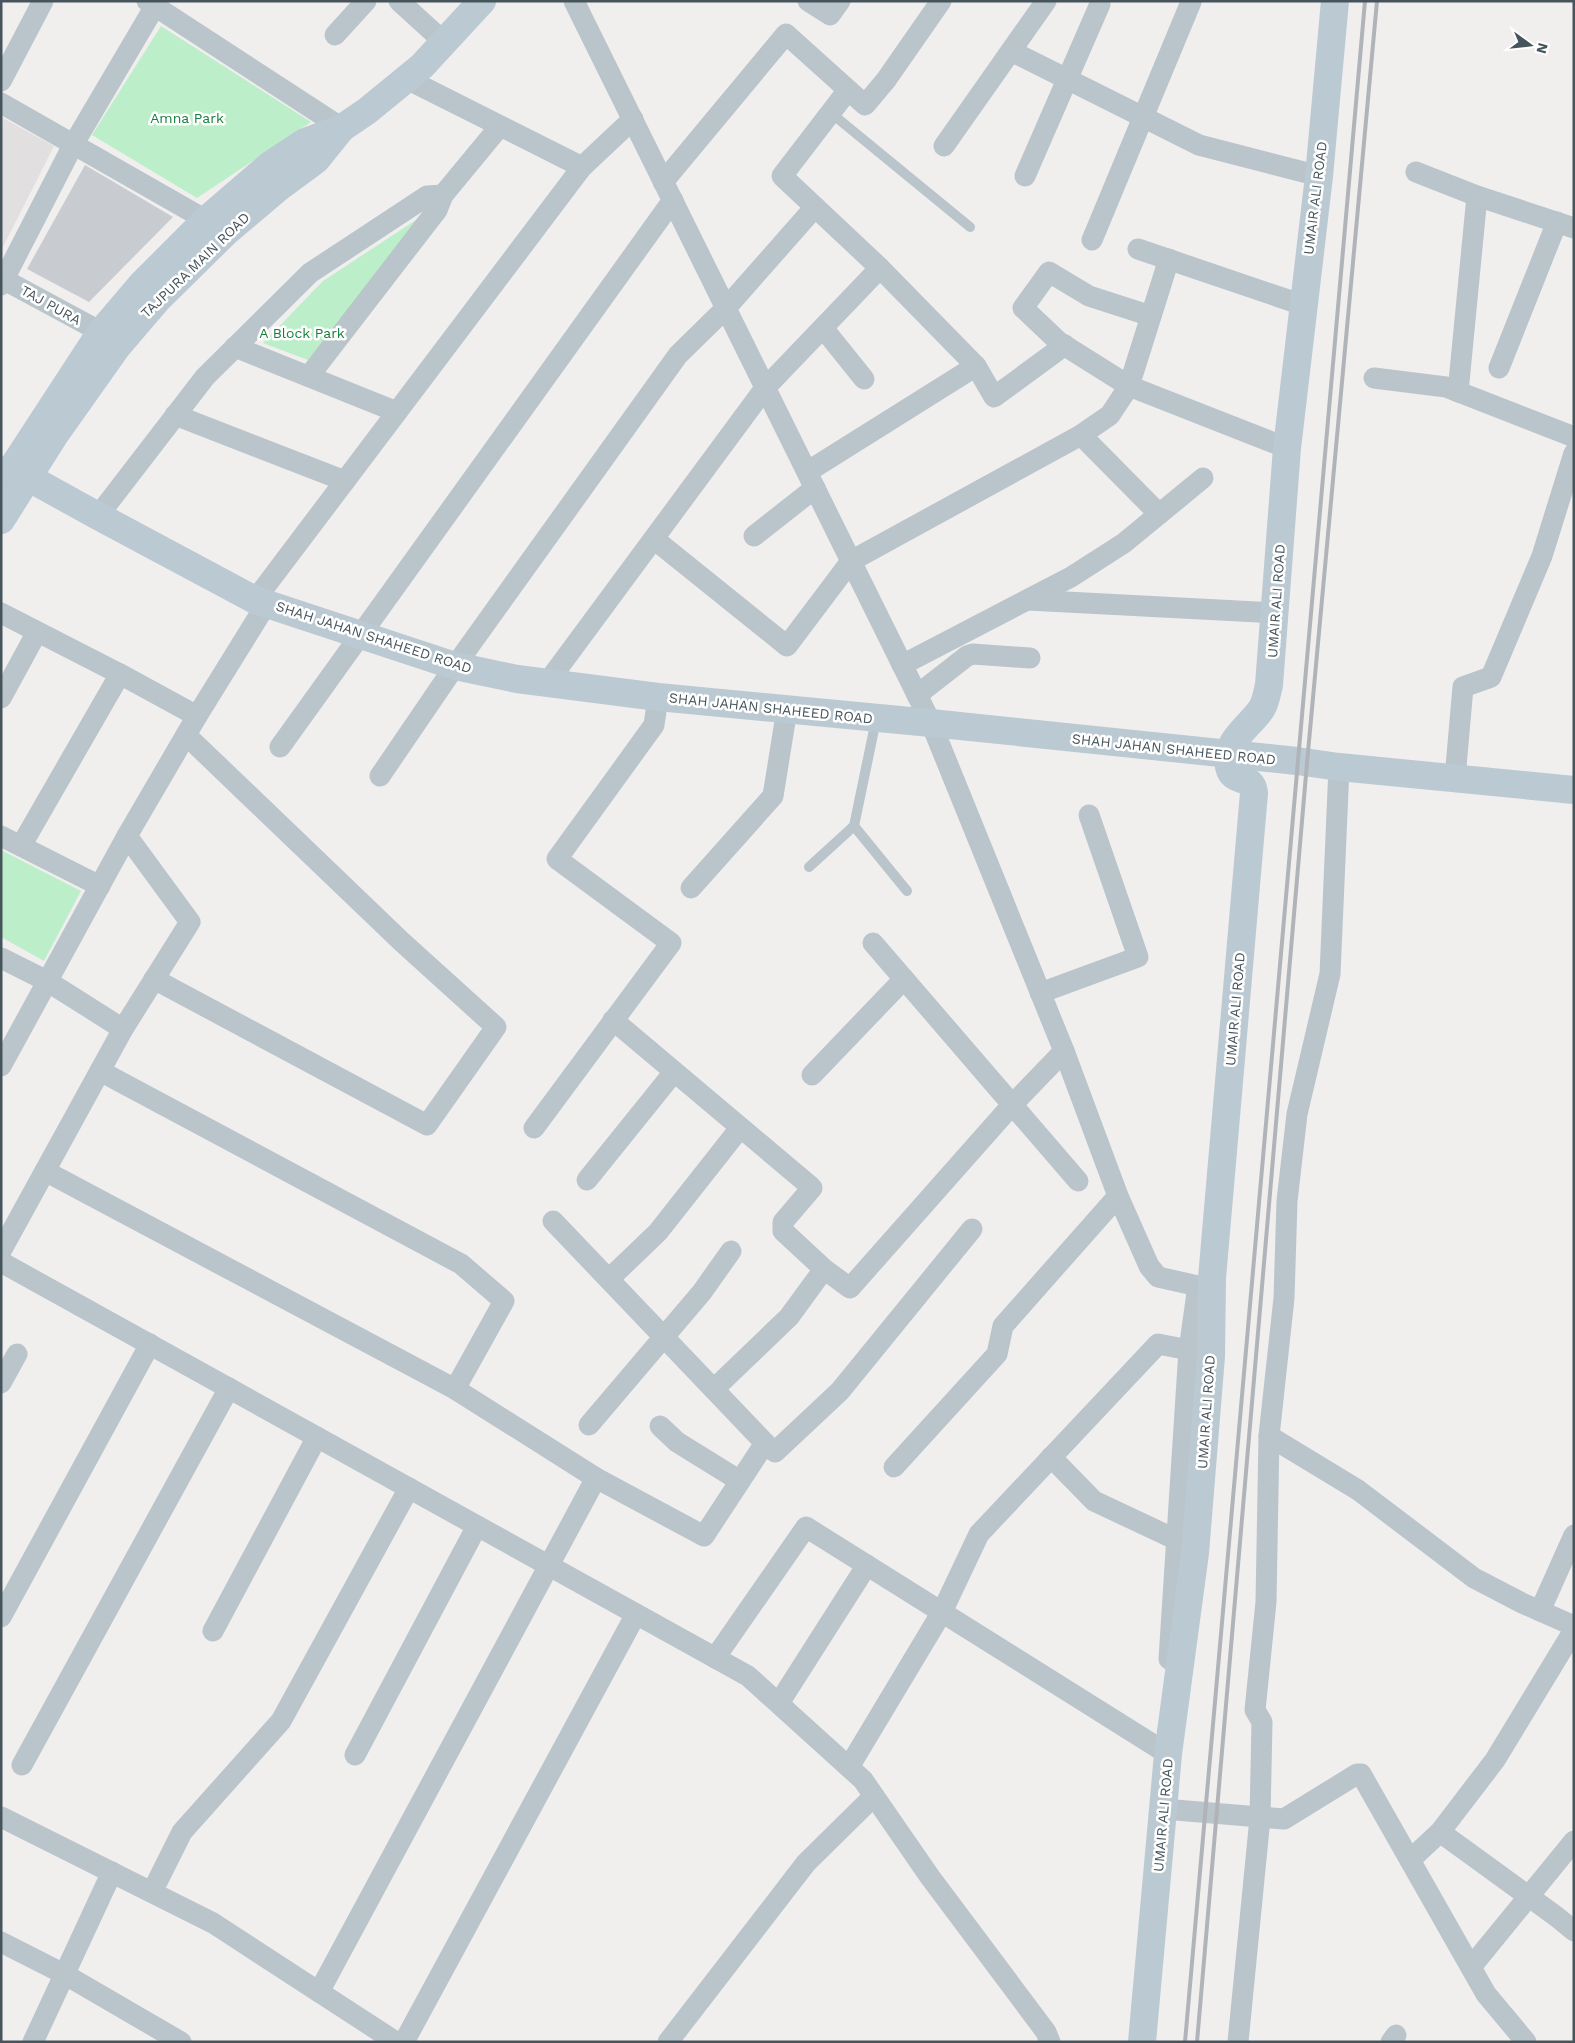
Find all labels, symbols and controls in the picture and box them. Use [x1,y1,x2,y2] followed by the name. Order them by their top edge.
[1505,20,1555,70] north arrow
[1533,41,1552,55] text: N
[150,110,224,126] park label: Amna Park
[1300,140,1330,256] street label: UMAIR ALI ROAD
[137,209,253,321] street label: TAJPURA MAIN ROAD
[18,282,84,328] street label: TAJ PURA
[259,325,345,341] park label: A Block Park
[1264,544,1288,658] street label: UMAIR ALI ROAD
[274,598,474,676] street label: SHAH JAHAN SHAHEED ROAD
[668,689,874,727] street label: SHAH JAHAN SHAHEED ROAD
[1071,730,1277,768] street label: SHAH JAHAN SHAHEED ROAD
[1222,952,1248,1066] street label: UMAIR ALI ROAD
[1194,1355,1218,1469] street label: UMAIR ALI ROAD
[1150,1758,1176,1872] street label: UMAIR ALI ROAD

